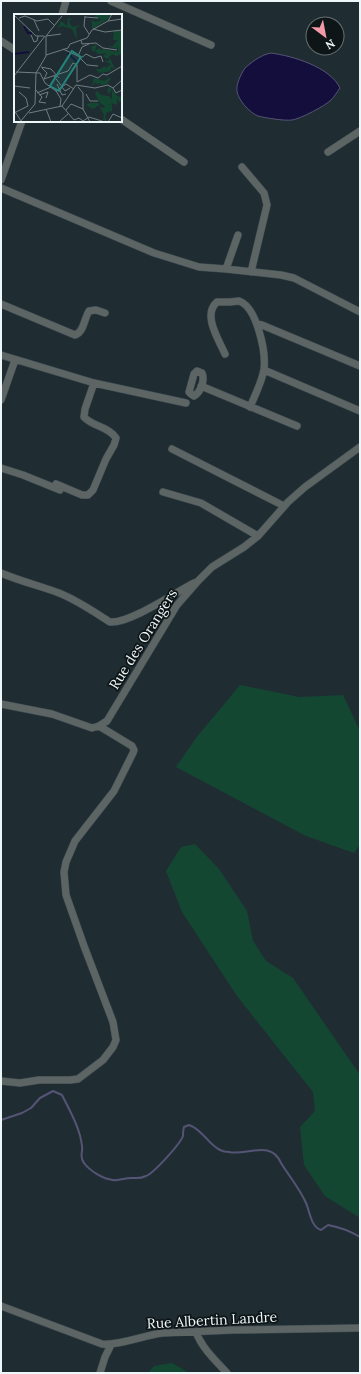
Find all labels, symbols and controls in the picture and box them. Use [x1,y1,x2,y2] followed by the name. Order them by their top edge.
[14,14,122,122] inset map
[305,16,345,56] north arrow
[323,36,338,53] text: N
[105,585,181,693] street label: Rue des Orangers
[146,1308,278,1332] street label: Rue Albertin Landre

